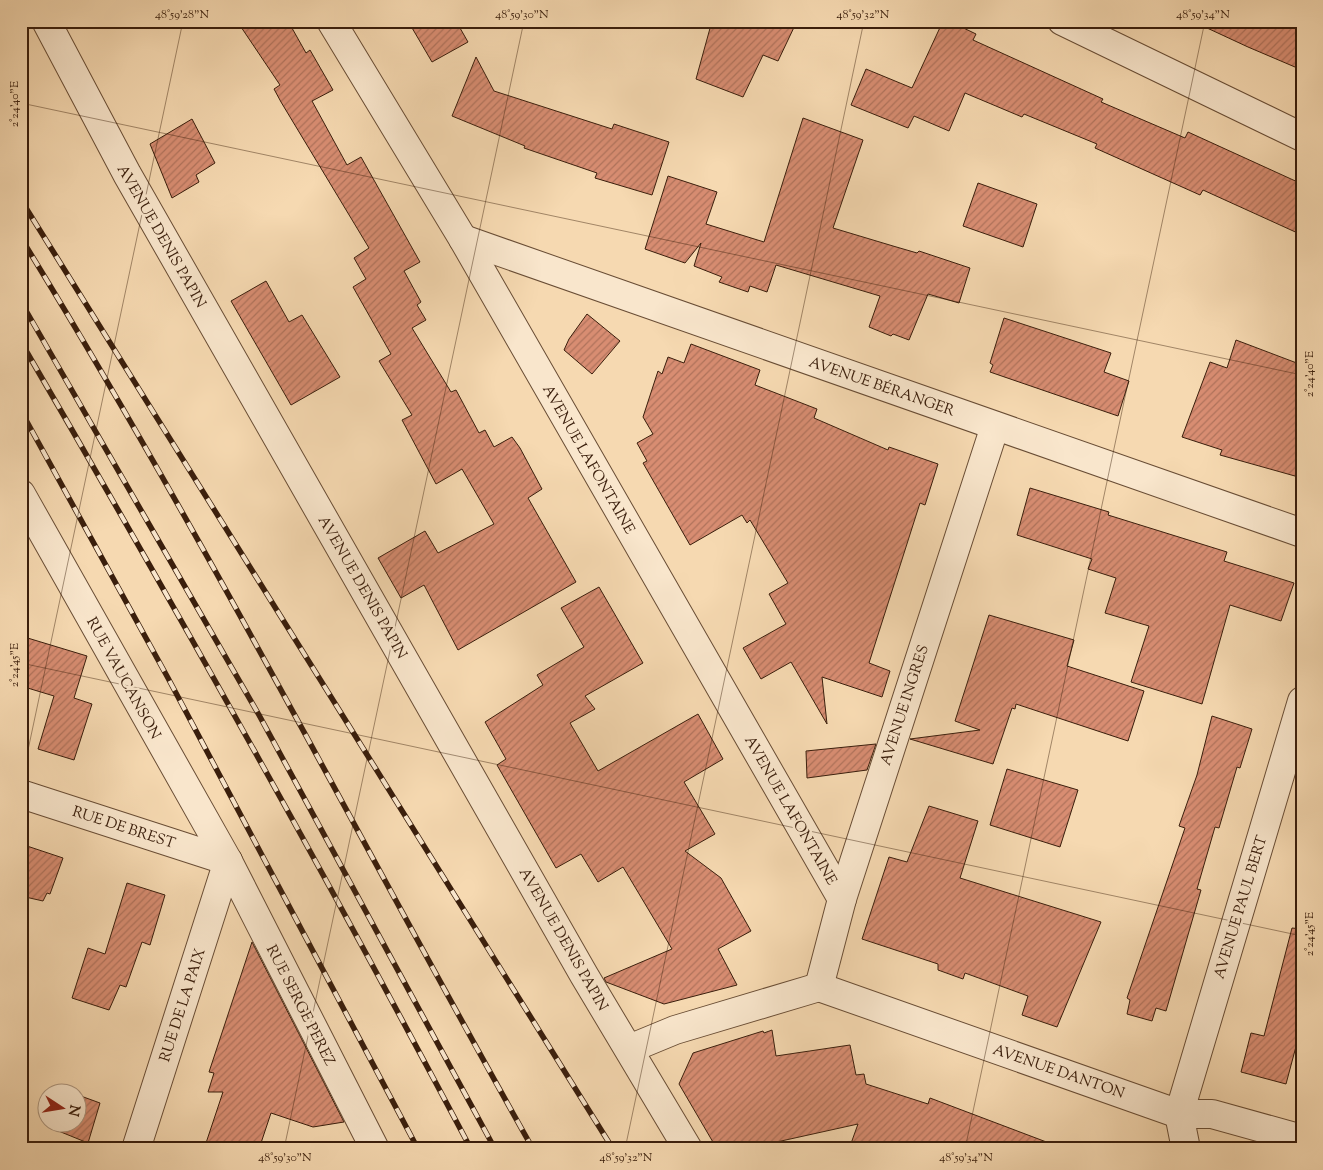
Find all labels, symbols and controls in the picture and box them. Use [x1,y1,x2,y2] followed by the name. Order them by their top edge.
[155,6,209,24] text: 48°59'28"N
[495,6,549,24] text: 48°59'30"N
[837,6,890,24] text: 48°59'32"N
[1176,6,1230,24] text: 48°59'34"N
[6,80,24,127] text: 2°24'40"E
[111,161,210,312] street label: AVENUE DENIS PAPIN
[1301,350,1319,397] text: 2°24'40"E
[806,352,958,422] street label: AVENUE BÉRANGER
[536,381,639,538] street label: AVENUE LAFONTAINE
[312,512,411,663] street label: AVENUE DENIS PAPIN
[80,614,165,744] street label: RUE VAUCANSON
[6,642,24,687] text: 2°24'45"E
[876,642,935,768] street label: AVENUE INGRES
[738,732,841,889] street label: AVENUE LAFONTAINE
[69,802,178,855] street label: RUE DE BREST
[1210,833,1273,982] street label: AVENUE PAUL BERT
[513,864,612,1015] street label: AVENUE DENIS PAPIN
[1301,911,1319,956] text: 2°24'45"E
[260,942,339,1070] street label: RUE SERGE PEREZ
[155,946,212,1065] street label: RUE DE LA PAIX
[990,1040,1127,1105] street label: AVENUE DANTON
[38,1082,88,1132] north arrow
[62,1103,84,1118] text: N
[258,1149,312,1167] text: 48°59'30"N
[600,1149,653,1167] text: 48°59'32"N
[939,1149,993,1167] text: 48°59'34"N

